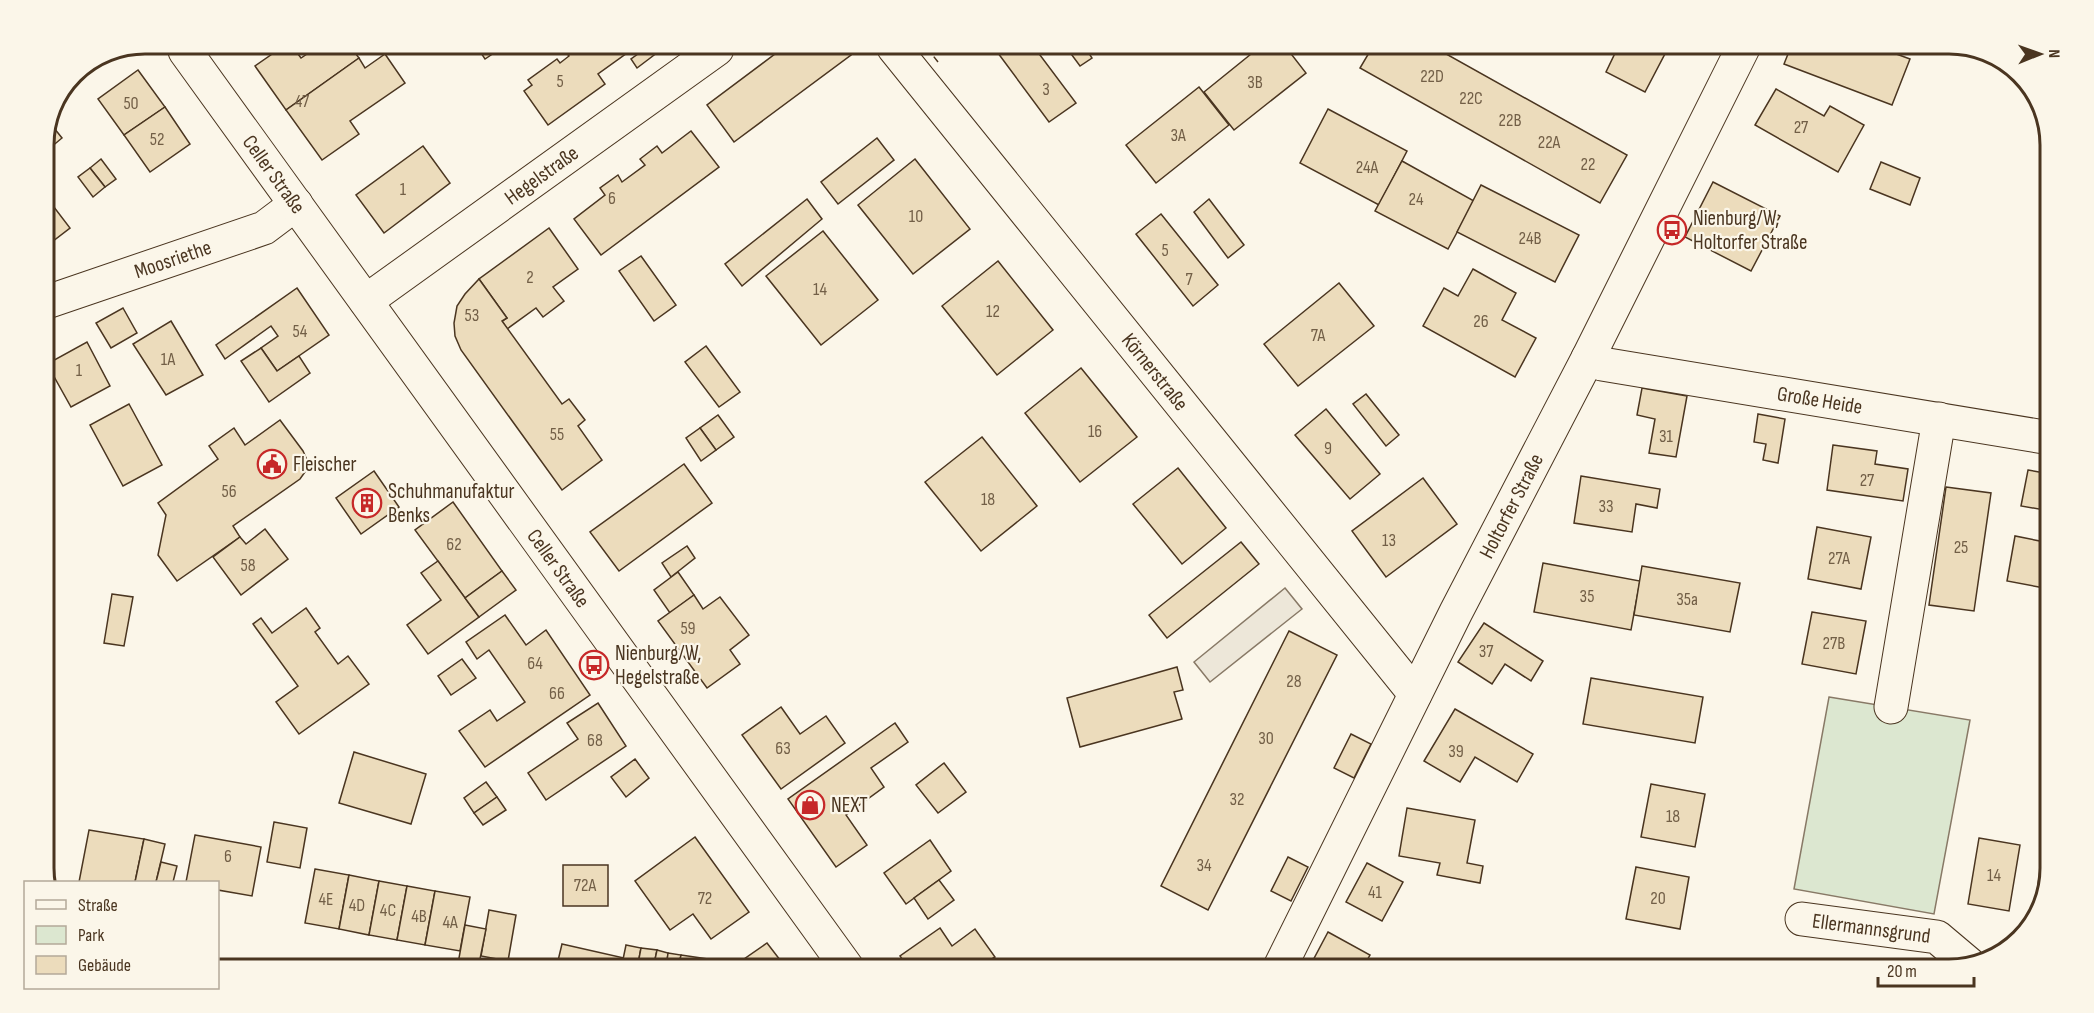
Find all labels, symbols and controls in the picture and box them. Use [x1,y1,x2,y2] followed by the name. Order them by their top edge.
[2010,24,2070,84] north arrow
[2044,49,2063,58] text: N
[1420,66,1444,87] house number: 22D
[556,71,564,92] house number: 5
[1247,72,1263,93] house number: 3B
[1042,79,1050,100] house number: 3
[1459,88,1483,109] house number: 22C
[295,91,310,112] house number: 47
[123,93,139,114] house number: 50
[1499,110,1521,131] house number: 22B
[1794,117,1809,138] house number: 27
[1170,125,1186,146] house number: 3A
[150,129,164,150] house number: 52
[237,130,311,218] street label: Celler Straße
[1538,132,1561,153] house number: 22A
[500,140,583,210] street label: Hegelstraße
[1581,154,1595,175] house number: 22
[1356,157,1379,178] house number: 24A
[400,179,407,200] house number: 1
[608,188,616,209] house number: 6
[1409,189,1424,210] house number: 24
[909,206,923,227] house number: 10
[1693,206,1807,255] place label: Nienburg/W, Holtorfer Straße
[1656,214,1688,246] bus stop icon: Nienburg/W, Holtorfer Straße
[1519,228,1541,249] house number: 24B
[131,234,214,284] street label: Moosriethe
[1161,240,1169,261] house number: 5
[526,267,534,288] house number: 2
[1185,269,1193,290] house number: 7
[813,279,827,300] house number: 14
[986,301,1000,322] house number: 12
[465,305,479,326] house number: 53
[1473,311,1489,332] house number: 26
[293,321,308,342] house number: 54
[1311,325,1326,346] house number: 7A
[1117,328,1194,416] street label: Körnerstraße
[161,349,175,370] house number: 1A
[76,360,83,381] house number: 1
[1775,381,1864,419] street label: Große Heide
[1088,421,1102,442] house number: 16
[550,424,564,445] house number: 55
[1659,426,1674,447] house number: 31
[1324,438,1332,459] house number: 9
[256,448,288,480] public building icon: Fleischer
[1474,449,1549,563] street label: Holtorfer Straße
[293,452,357,477] place label: Fleischer
[1860,470,1875,491] house number: 27
[388,479,515,528] place label: Schuhmanufaktur Benks
[221,481,237,502] house number: 56
[351,487,383,519] building icon: Schuhmanufaktur Benks
[981,489,995,510] house number: 18
[1598,496,1614,517] house number: 33
[522,524,595,612] street label: Celler Straße
[1382,530,1396,551] house number: 13
[446,534,462,555] house number: 62
[1954,537,1968,558] house number: 25
[1828,548,1850,569] house number: 27A
[240,555,256,576] house number: 58
[1580,586,1594,607] house number: 35
[1676,589,1698,610] house number: 35a
[680,618,696,639] house number: 59
[1823,633,1845,654] house number: 27B
[615,641,701,690] place label: Nienburg/W, Hegelstraße
[1479,641,1494,662] house number: 37
[578,649,610,681] bus stop icon: Nienburg/W, Hegelstraße
[527,653,543,674] house number: 64
[1286,671,1302,692] house number: 28
[549,683,565,704] house number: 66
[1258,728,1274,749] house number: 30
[587,730,603,751] house number: 68
[775,738,791,759] house number: 63
[1448,741,1464,762] house number: 39
[794,789,826,821] shop icon: NEXT
[1230,789,1244,810] house number: 32
[831,793,868,818] place label: NEXT
[1666,806,1680,827] house number: 18
[224,846,232,867] house number: 6
[1196,855,1212,876] house number: 34
[1987,865,2001,886] house number: 14
[574,875,596,896] house number: 72A
[24,881,219,989] legend
[1368,882,1383,903] house number: 41
[698,888,712,909] house number: 72
[1650,888,1666,909] house number: 20
[319,889,333,910] house number: 4E
[78,895,118,916] text: Straße
[349,895,365,916] house number: 4D
[380,900,396,921] house number: 4C
[411,906,427,927] house number: 4B
[1811,908,1932,949] street label: Ellermannsgrund
[442,912,458,933] house number: 4A
[78,925,104,946] text: Park
[1878,950,1974,988] scale bar
[78,955,131,976] text: Gebäude
[1887,961,1917,982] text: 20 m

